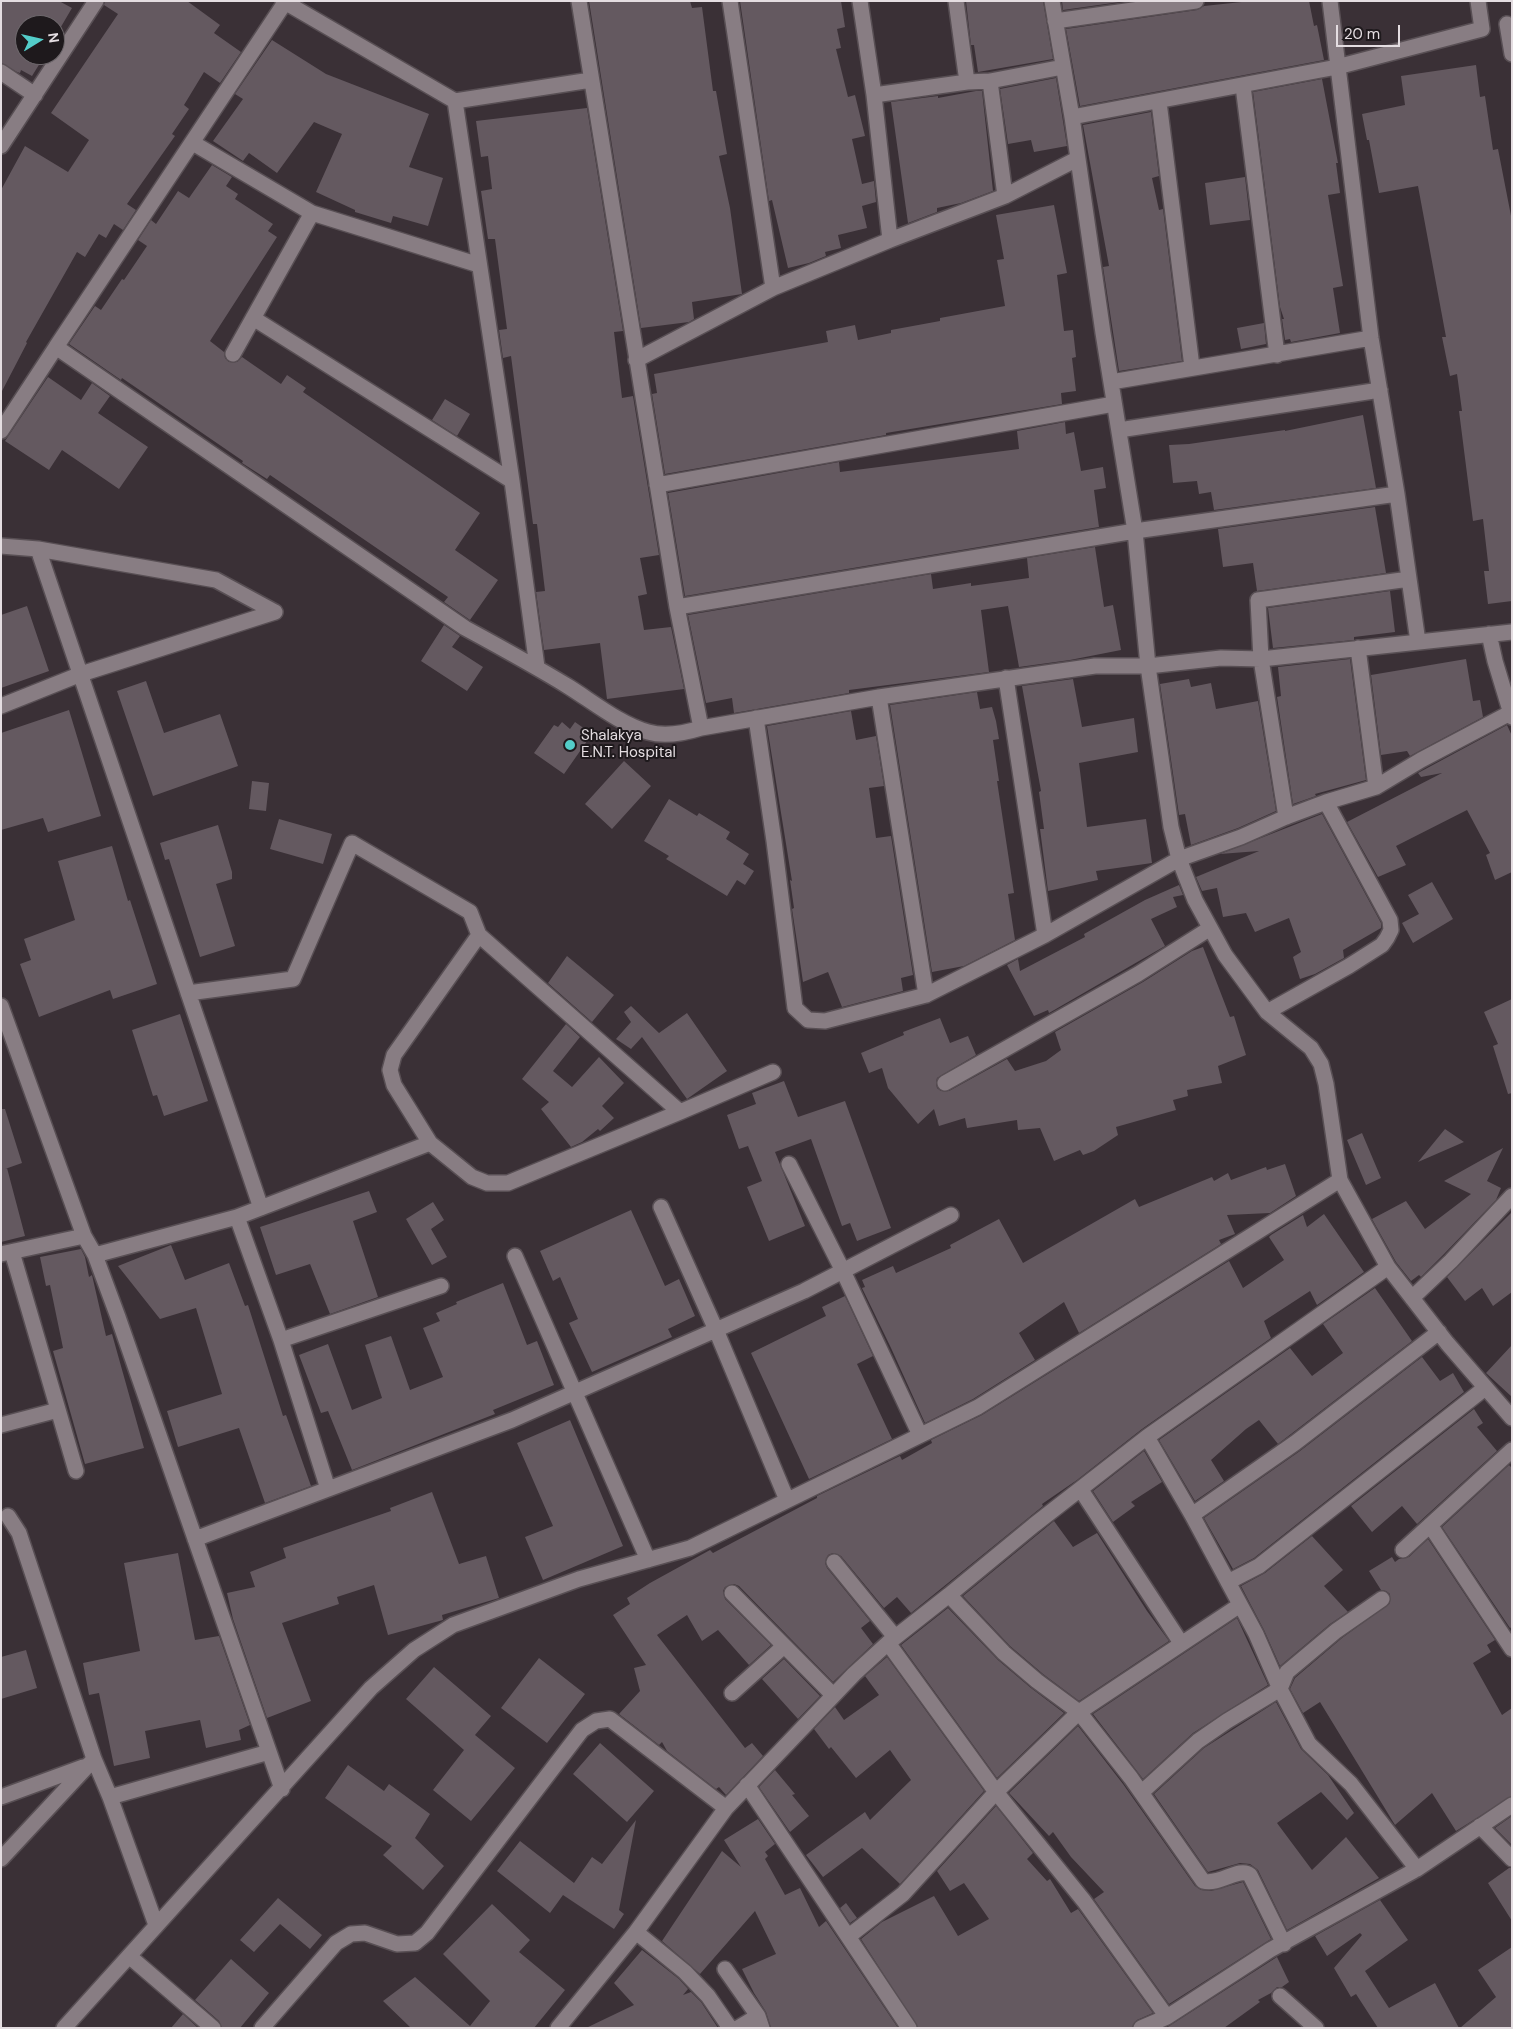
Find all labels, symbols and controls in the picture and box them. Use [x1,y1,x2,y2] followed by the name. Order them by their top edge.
[15,15,65,65] north arrow
[1338,15,1402,47] scale bar
[1344,24,1380,44] text: 20 m
[44,31,64,44] text: N
[581,727,676,762] place label: Shalakya E.N.T. Hospital
[563,738,577,752] marker: Shalakya E.N.T. Hospital

